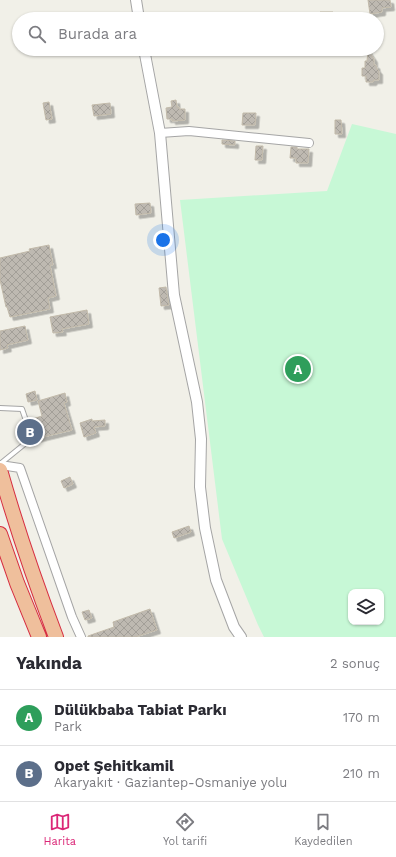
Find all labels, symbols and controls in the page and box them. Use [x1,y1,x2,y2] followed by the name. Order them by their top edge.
[12,12,384,56] search box
[26,23,48,45] icon: search
[58,25,137,43] text: Burada ara
[153,230,173,250] your location
[285,354,311,384] pin: A
[17,417,43,447] pin: B
[348,589,384,625] map controls
[348,589,384,625] button: layers
[16,653,82,673] text: Yakında
[330,656,380,671] text: 2 sonuç
[54,701,227,719] text: Dülükbaba Tabiat Parkı
[25,710,33,725] text: A
[343,710,380,725] text: 170 m
[54,719,82,734] text: Park
[54,757,174,775] text: Opet Şehitkamil
[25,766,33,781] text: B
[342,766,380,781] text: 210 m
[54,775,287,790] text: Akaryakıt · Gaziantep-Osmaniye yolu
[44,811,76,848] tab: Harita
[163,811,207,848] tab: Yol tarifi
[294,811,352,848] tab: Kaydedilen

